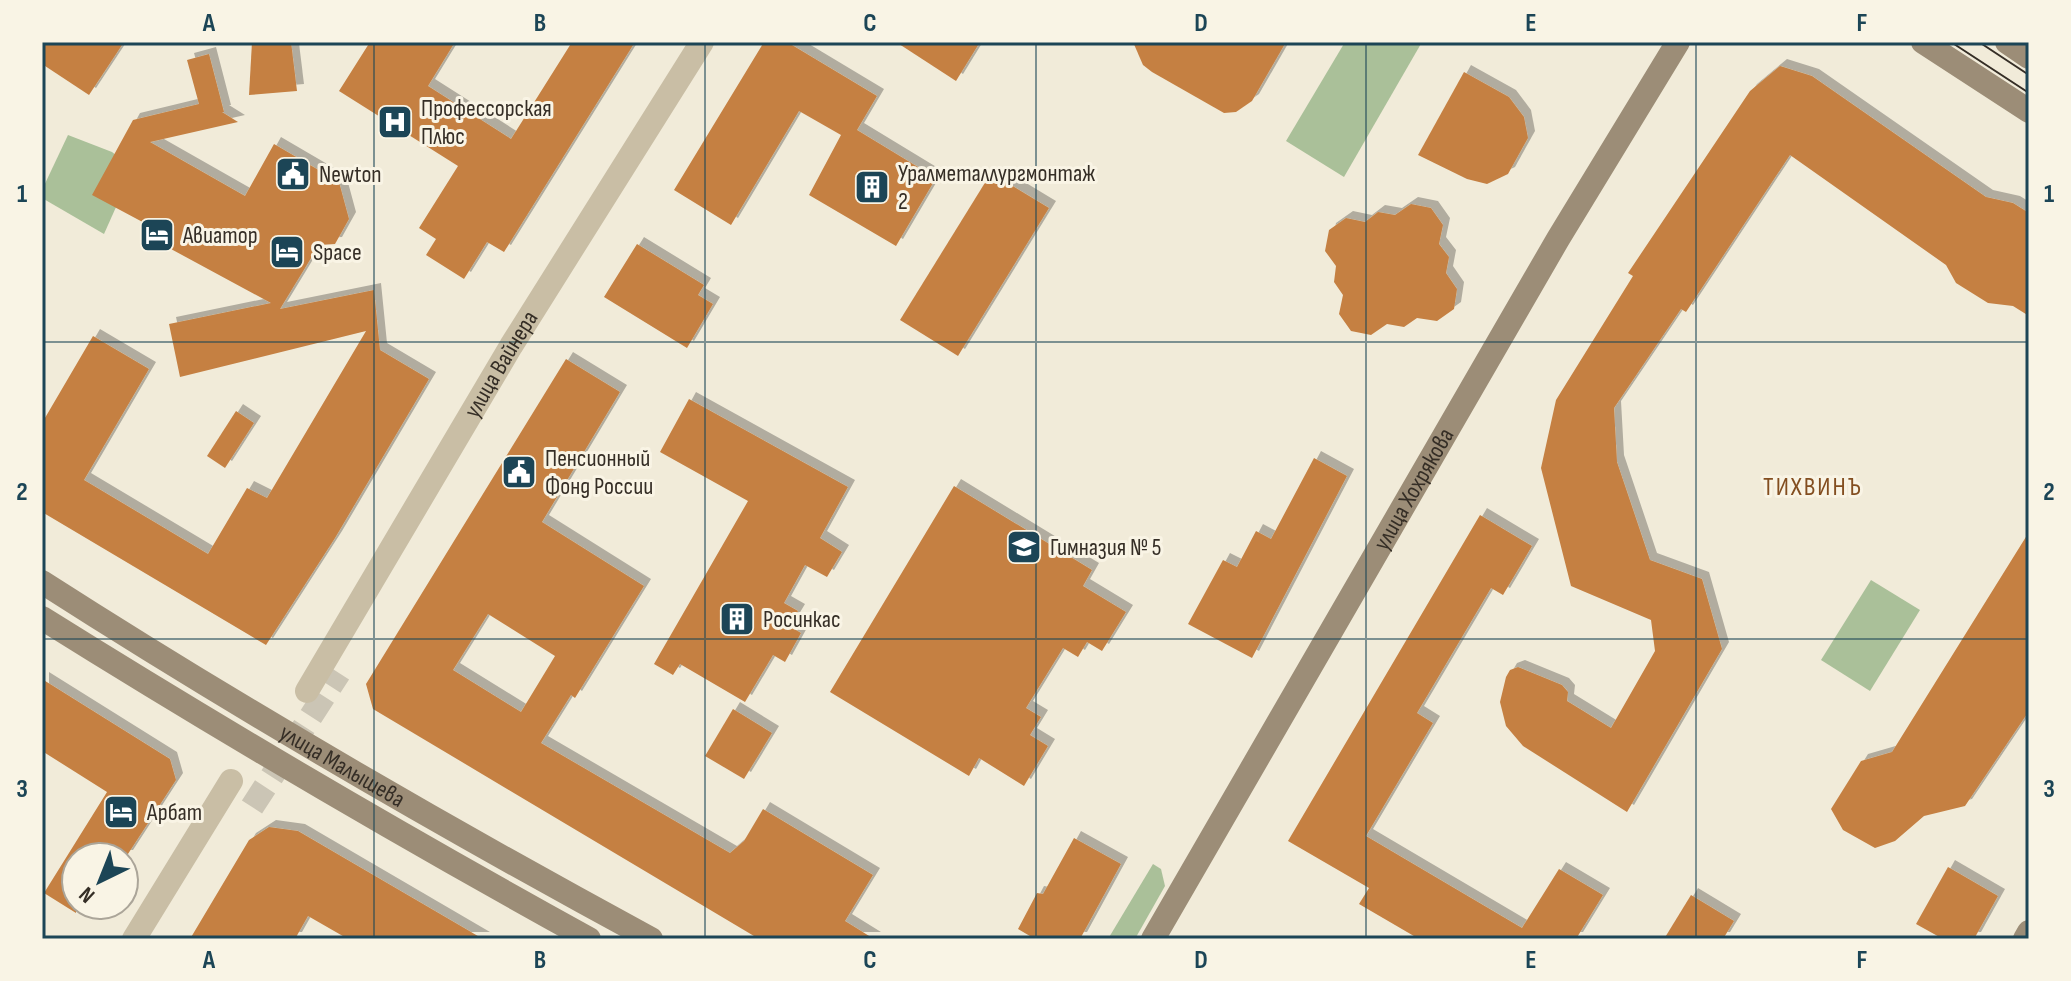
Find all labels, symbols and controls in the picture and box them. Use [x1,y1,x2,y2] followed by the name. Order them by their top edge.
[202,8,216,39] text: A
[534,8,546,39] text: B
[863,8,877,39] text: C
[1194,8,1208,39] text: D
[1525,8,1537,39] text: E
[1857,8,1868,39] text: F
[421,94,552,151] place label: Профессорская Плюс
[376,103,414,141] hospital icon: Профессорская Плюс
[274,155,312,193] public building icon: Newton
[898,159,1095,216] place label: Уралметаллургмонтаж 2
[319,160,382,189] place label: Newton
[853,168,891,206] building icon: Уралметаллургмонтаж 2
[17,179,27,210] text: 1
[2044,179,2054,210] text: 1
[138,216,176,254] hotel icon: Авиатор
[182,221,258,250] place label: Авиатор
[268,233,306,271] hotel icon: Space
[313,238,362,267] place label: Space
[457,305,544,423] street label: улица Вайнера
[1367,423,1460,555] street label: улица Хохрякова
[545,444,653,501] place label: Пенсионный Фонд России
[500,453,538,491] public building icon: Пенсионный Фонд России
[1763,472,1863,503] district label: ТИХВИНЪ
[16,477,28,508] text: 2
[2043,477,2055,508] text: 2
[1005,528,1043,566] school or university icon: Гимназия № 5
[1050,533,1161,562] place label: Гимназия № 5
[718,600,756,638] building icon: Росинкас
[763,605,841,634] place label: Росинкас
[274,718,410,813] street label: улица Малышева
[16,774,28,805] text: 3
[2043,774,2055,805] text: 3
[102,793,140,831] hotel icon: Арбат
[146,798,202,827] place label: Арбат
[60,841,140,921] north arrow
[74,881,101,908] text: N
[202,945,216,976] text: A
[534,945,546,976] text: B
[863,945,877,976] text: C
[1194,945,1208,976] text: D
[1525,945,1537,976] text: E
[1857,945,1868,976] text: F

